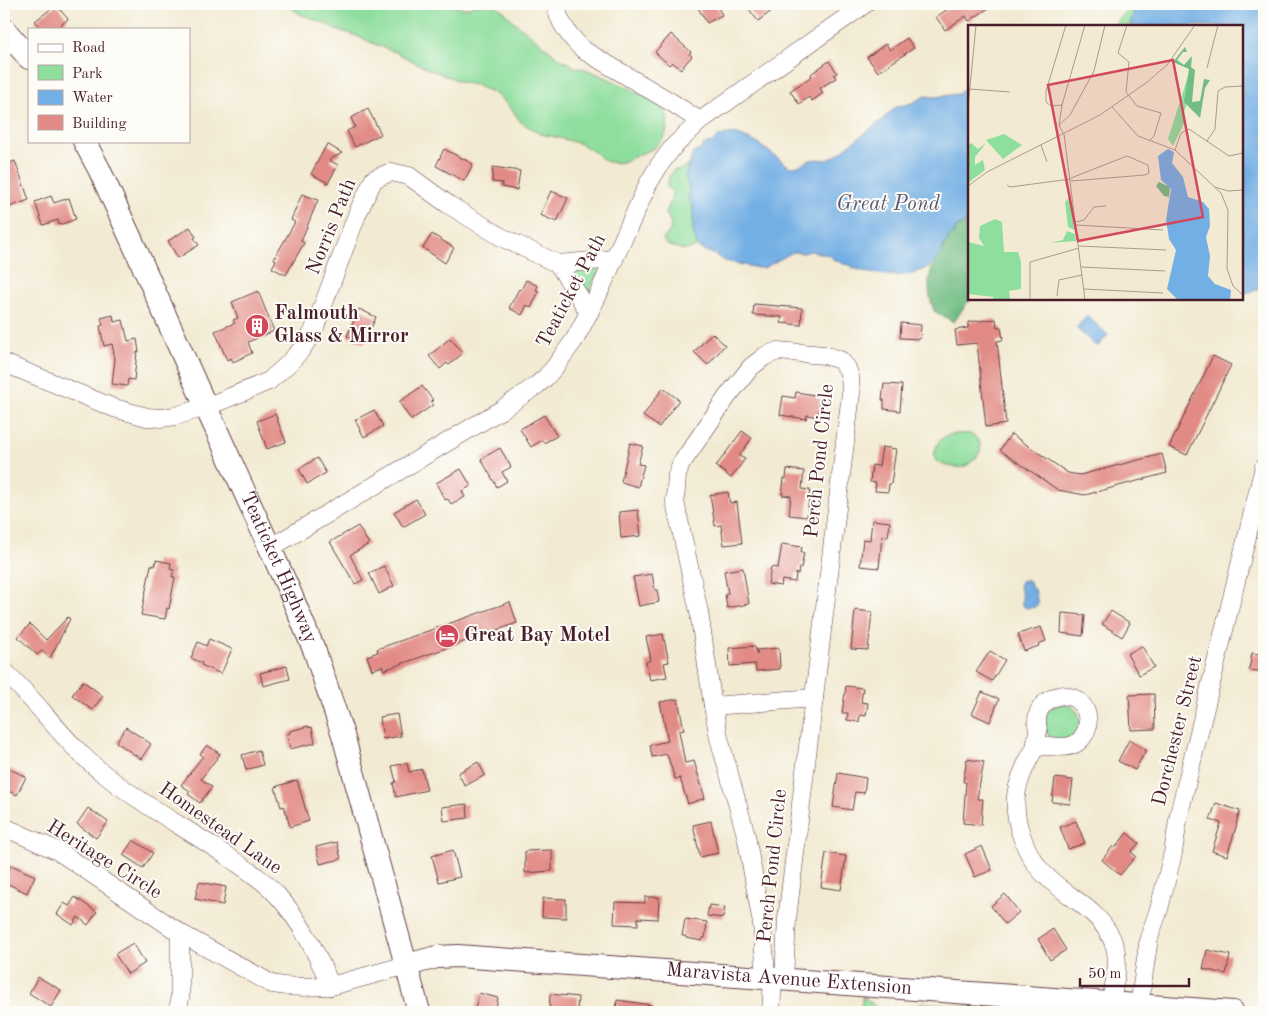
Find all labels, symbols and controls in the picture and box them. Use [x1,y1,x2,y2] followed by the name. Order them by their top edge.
[968,25,1243,300] inset map
[28,28,190,142] legend
[72,41,106,56] text: Road
[72,67,103,82] text: Park
[72,91,113,106] text: Water
[72,117,127,132] text: Building
[304,176,360,278] street label: Norris Path
[836,194,941,215] water label: Great Pond
[534,231,610,351] street label: Teaticket Path
[274,304,409,347] place label: Falmouth Glass & Mirror
[244,313,270,339] building icon: Falmouth Glass & Mirror
[802,383,838,539] street label: Perch Pond Circle
[236,489,320,647] street label: Teaticket Highway
[434,623,460,649] hotel icon: Great Bay Motel
[464,626,610,646] place label: Great Bay Motel
[1150,654,1206,808] street label: Dorchester Street
[155,779,285,879] street label: Homestead Lane
[755,788,791,944] street label: Perch Pond Circle
[43,817,165,903] street label: Heritage Circle
[1080,956,1189,988] scale bar
[665,961,913,999] street label: Maravista Avenue Extension
[1088,967,1122,982] text: 50 m

